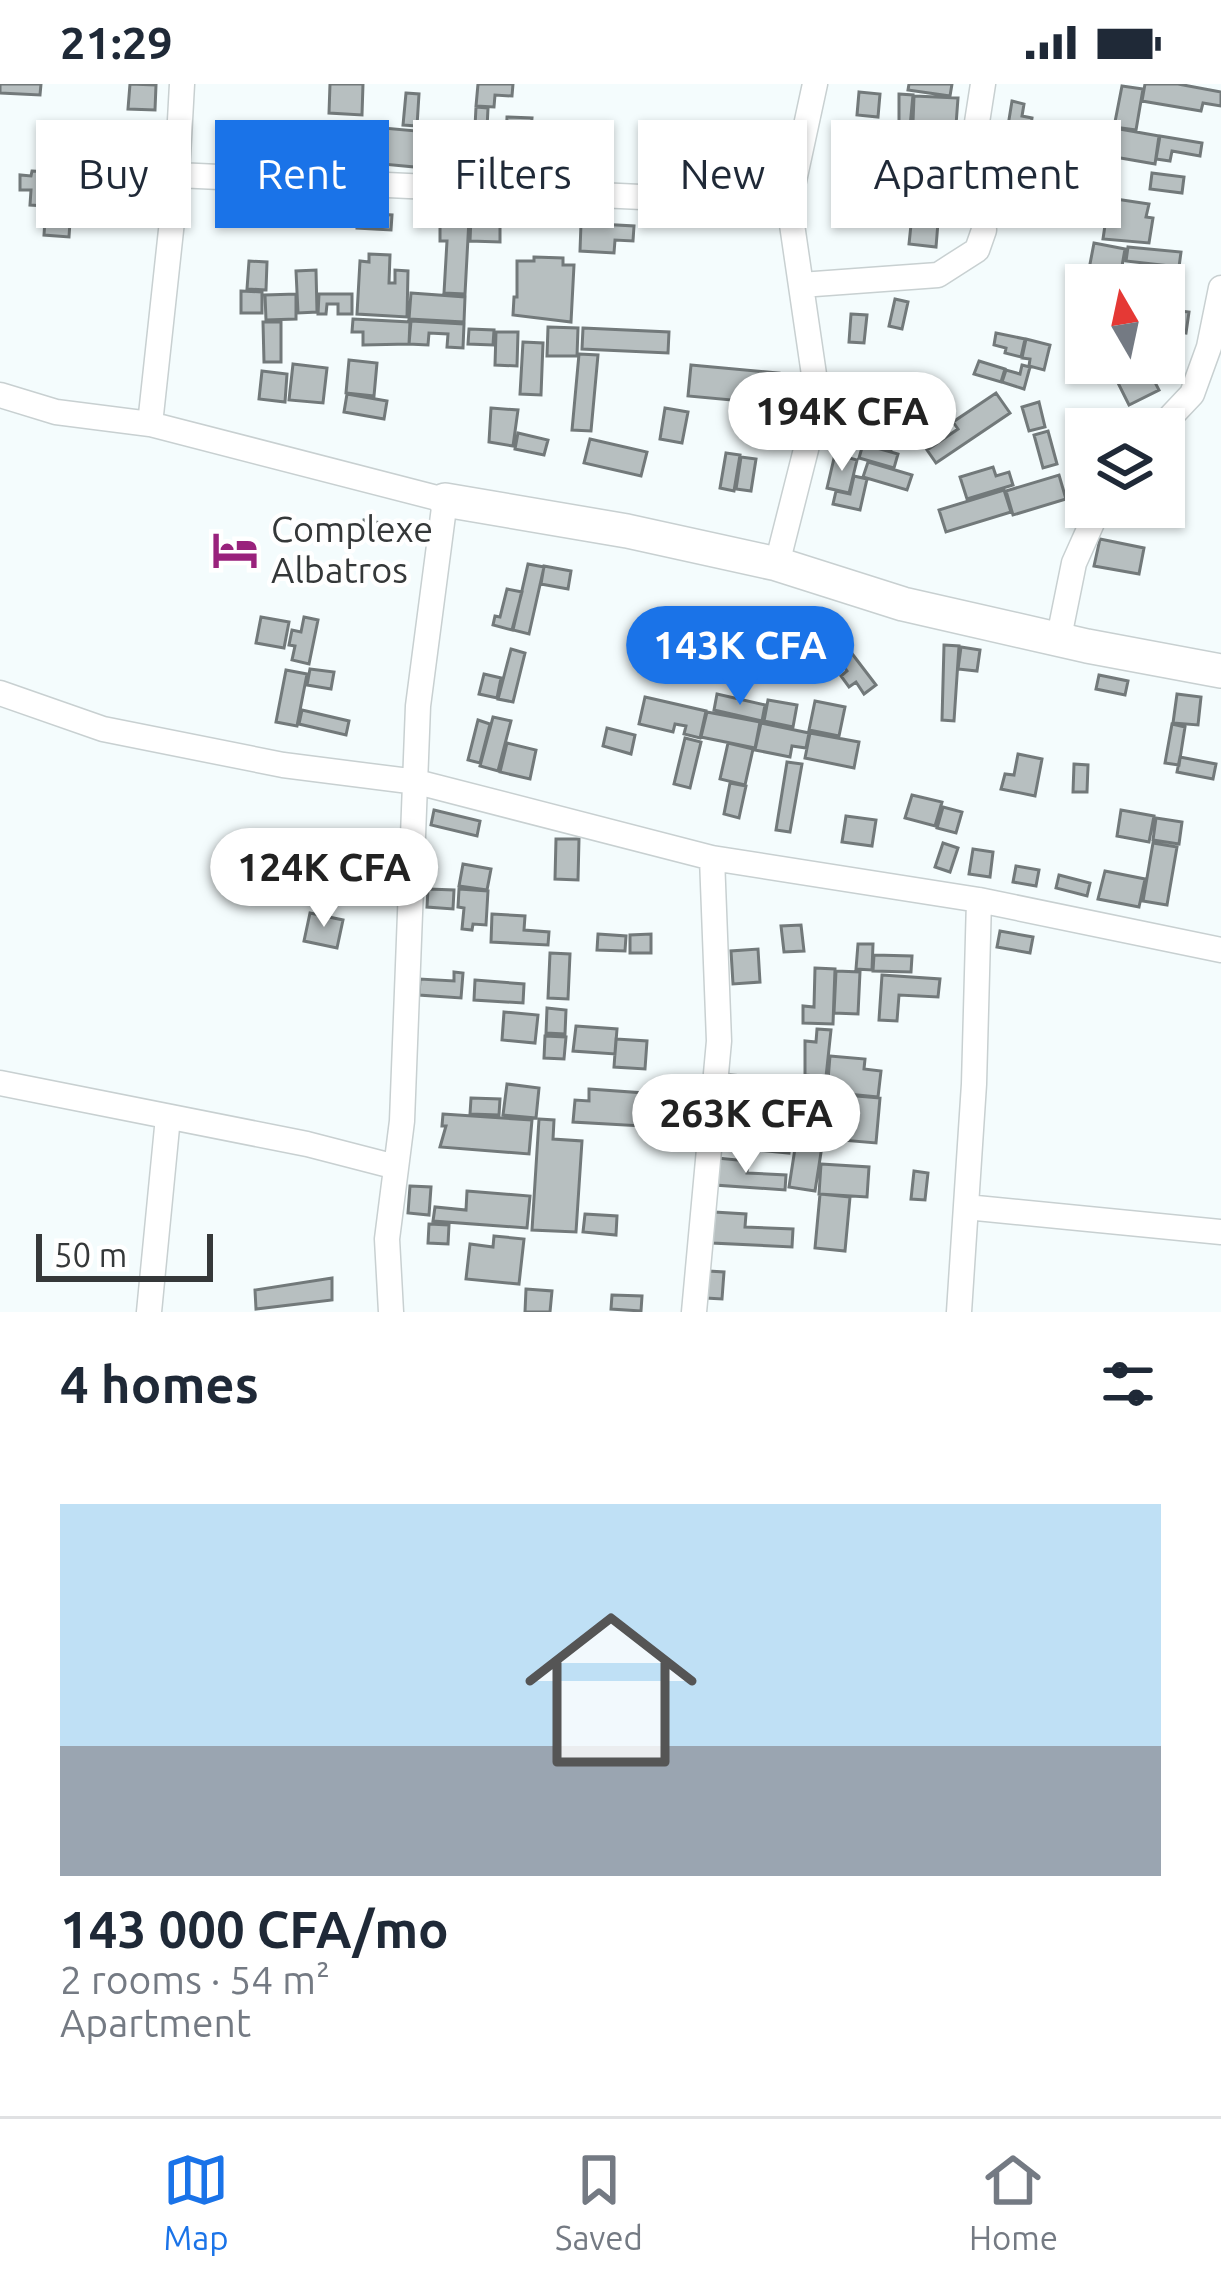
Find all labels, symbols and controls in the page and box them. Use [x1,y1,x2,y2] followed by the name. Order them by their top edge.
[60,17,173,68] text: 21:29
[36,120,191,228] chip: Buy
[215,120,389,228] chip: Rent
[413,120,614,228] chip: Filters
[638,120,807,228] chip: New
[831,120,1121,228] chip: Apartment
[1065,264,1185,384] north arrow
[1065,264,1185,528] map controls
[718,372,966,474] pin: 194K CFA
[755,389,929,432] text: 194K CFA
[1065,408,1185,528] button: layers
[271,508,433,590] place label: Complexe Albatros
[210,525,260,575] hotel icon: Complexe Albatros
[616,606,864,708] pin: 143K CFA
[653,623,827,666] text: 143K CFA
[200,828,448,930] pin: 124K CFA
[237,845,411,888] text: 124K CFA
[622,1074,870,1176] pin: 263K CFA
[659,1091,833,1134] text: 263K CFA
[36,1228,213,1281] scale bar
[54,1236,127,1273] text: 50 m
[1095,1351,1161,1417] icon: filters
[60,1355,259,1413] text: 4 homes
[503,1582,719,1798] icon: home
[60,1900,449,1958] text: 143 000 CFA/mo
[60,1958,330,2001] text: 2 rooms · 54 m²
[60,2001,251,2044] text: Apartment
[163,2147,229,2256] tab: Map
[555,2147,643,2256] tab: Saved
[969,2147,1058,2256] tab: Home

